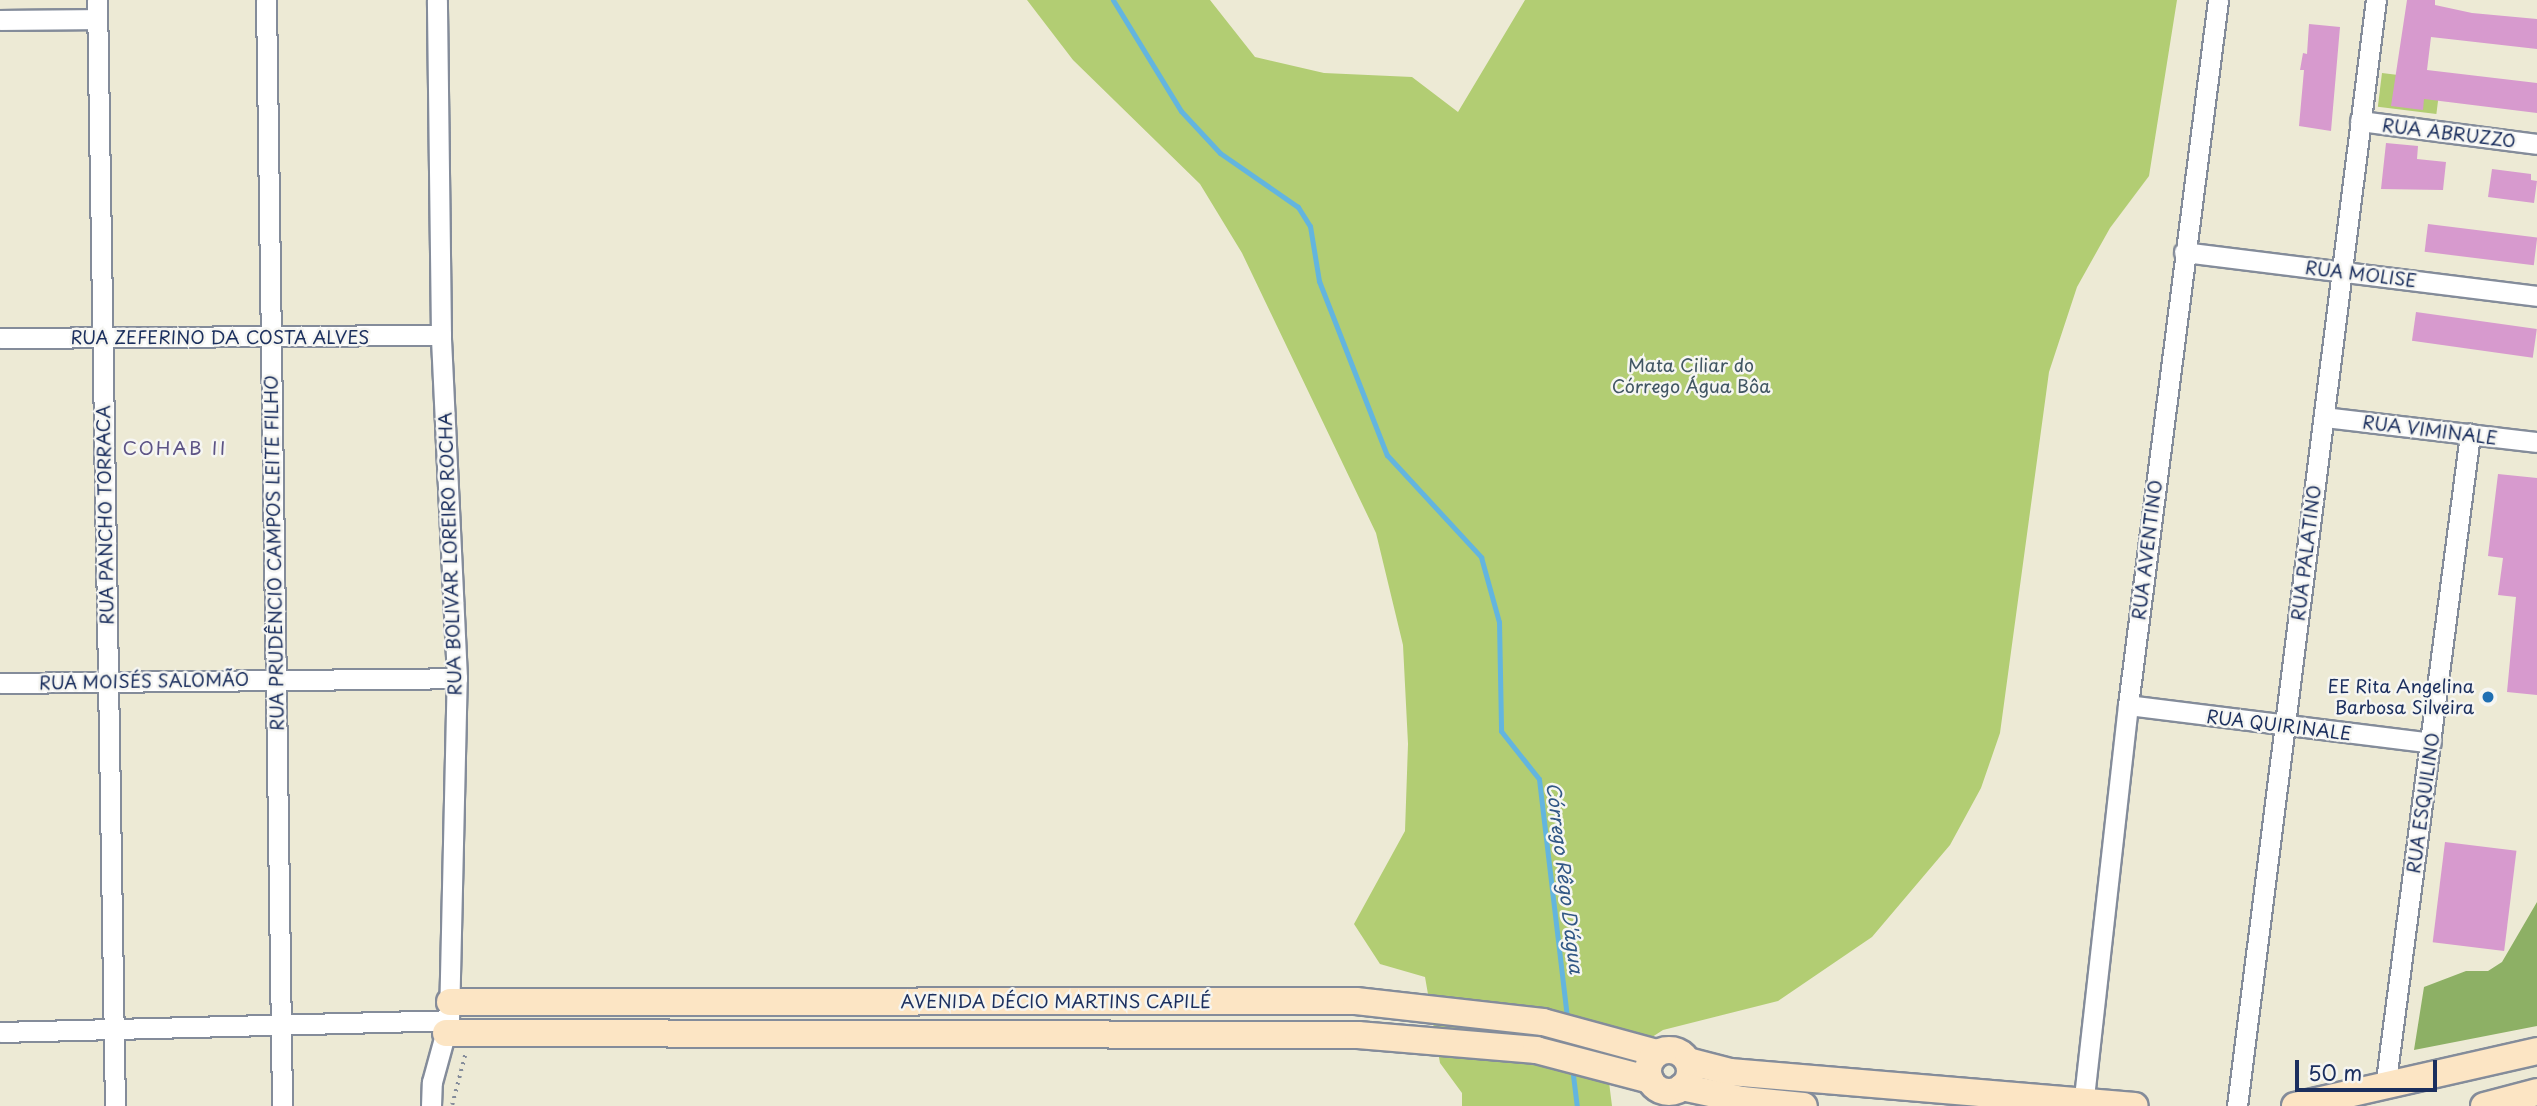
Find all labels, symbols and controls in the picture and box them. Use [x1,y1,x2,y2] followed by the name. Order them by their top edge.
[2381,114,2517,152] street label: RUA ABRUZZO
[2303,256,2419,292] street label: RUA MOLISE
[69,326,371,348] street label: RUA ZEFERINO DA COSTA ALVES
[1611,355,1771,398] park label: Mata Ciliar do Córrego Água Bôa
[260,372,288,734] street label: RUA PRUDÊNCIO CAMPOS LEITE FILHO
[92,403,118,627] street label: RUA PANCHO TORRACA
[2361,411,2499,449] street label: RUA VIMINALE
[434,413,466,695] street label: RUA BOLIVAR LOREIRO ROCHA
[124,437,226,459] district label: COHAB II
[2128,478,2166,622] street label: RUA AVENTINO
[2287,483,2325,623] street label: RUA PALATINO
[37,668,251,694] street label: RUA MOISÉS SALOMÃO
[2327,676,2474,718] place label: EE Rita Angelina Barbosa Silveira
[2480,689,2496,705] marker: EE Rita Angelina Barbosa Silveira
[2204,705,2354,745] street label: RUA QUIRINALE
[2402,730,2444,876] street label: RUA ESQUILINO
[1542,781,1588,975] water label: Córrego Rêgo D'água
[901,990,1211,1012] street label: AVENIDA DÉCIO MARTINS CAPILÉ
[2299,1046,2441,1090] scale bar
[2308,1056,2362,1088] text: 50 m

